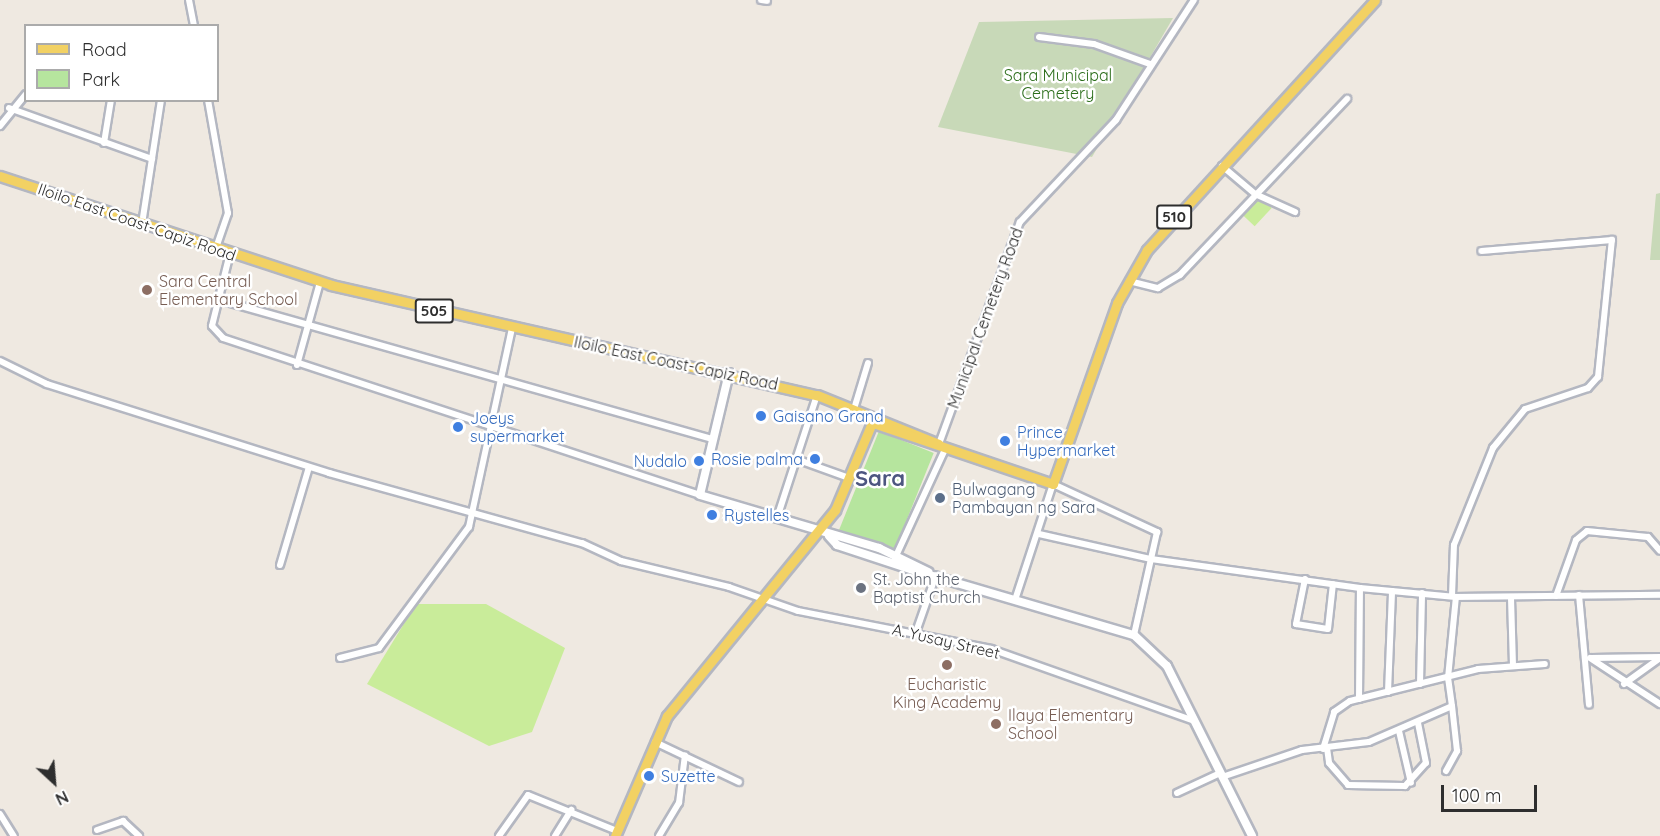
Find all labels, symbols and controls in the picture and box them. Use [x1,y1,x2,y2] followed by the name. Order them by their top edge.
[24,24,219,102] legend
[82,38,127,61] text: Road
[1004,65,1112,103] park label: Sara Municipal Cemetery
[82,68,120,91] text: Park
[35,179,239,265] street label: Iloilo East Coast-Capiz Road
[1156,205,1192,229] road number: 510
[943,225,1027,411] street label: Municipal Cemetery Road
[159,271,298,309] place label: Sara Central Elementary School
[140,283,154,297] marker: Sara Central Elementary School
[414,299,454,323] road number: 505
[572,332,780,394] street label: Iloilo East Coast-Capiz Road
[773,406,884,426] place label: Gaisano Grand
[470,408,565,446] place label: Joeys supermarket
[754,409,768,423] marker: Gaisano Grand
[451,420,465,434] marker: Joeys supermarket
[1017,422,1116,460] place label: Prince Hypermarket
[998,434,1012,448] marker: Prince Hypermarket
[711,449,803,469] place label: Rosie palma
[634,451,687,471] place label: Nudalo
[808,452,822,466] marker: Rosie palma
[692,454,706,468] marker: Nudalo
[855,466,905,492] district label: Sara
[952,479,1095,517] place label: Bulwagang Pambayan ng Sara
[933,491,947,505] marker: Bulwagang Pambayan ng Sara
[724,505,789,525] place label: Rystelles
[705,508,719,522] marker: Rystelles
[873,569,981,607] place label: St. John the Baptist Church
[854,581,868,595] marker: St. John the Baptist Church
[890,619,1002,663] street label: A. Yusay Street
[940,658,954,672] marker: Eucharistic King Academy
[893,674,1001,712] place label: Eucharistic King Academy
[1008,705,1133,743] place label: Ilaya Elementary School
[989,717,1003,731] marker: Ilaya Elementary School
[24,752,84,812] north arrow
[661,766,715,786] place label: Suzette
[642,769,656,783] marker: Suzette
[1444,773,1540,811] scale bar
[1452,784,1501,807] text: 100 m
[52,787,72,810] text: N

